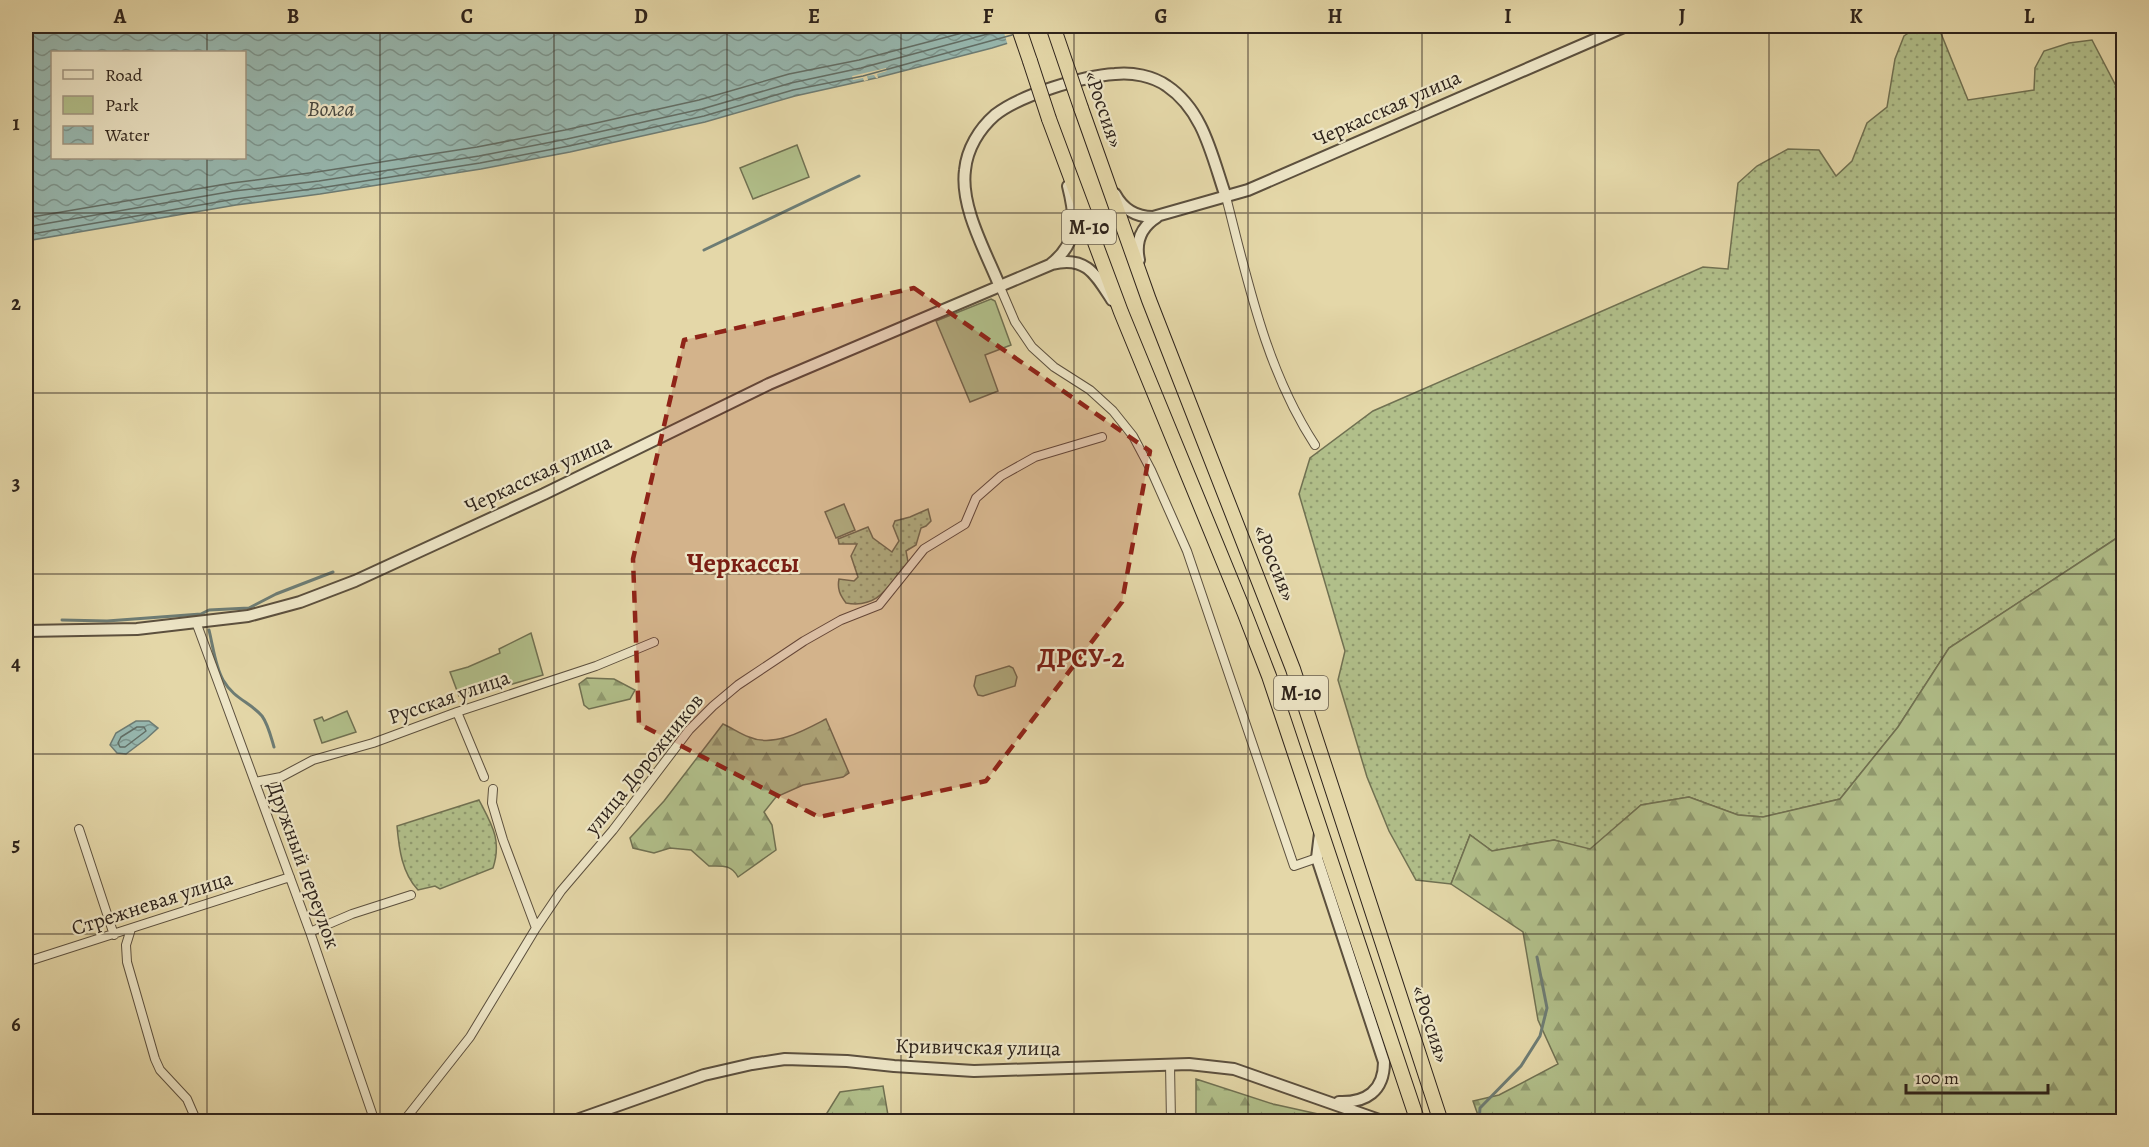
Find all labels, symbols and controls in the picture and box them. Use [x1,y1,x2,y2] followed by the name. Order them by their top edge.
[113,3,127,30] text: A
[287,3,299,30] text: B
[461,3,473,30] text: C
[634,3,648,30] text: D
[808,3,820,30] text: E
[983,3,994,30] text: F
[1154,3,1168,30] text: G
[1328,3,1343,30] text: H
[1504,3,1512,30] text: I
[1679,3,1686,30] text: J
[1849,3,1863,30] text: K
[2024,3,2035,30] text: L
[51,51,246,159] legend
[105,63,143,87] text: Road
[1309,63,1466,153] street label: Черкасская улица
[1078,67,1130,151] street label: «Россия»
[105,93,139,117] text: Park
[307,94,355,124] water label: Волга
[12,110,20,137] text: 1
[104,123,150,147] text: Water
[1062,210,1116,244] road number: М-10
[11,290,21,317] text: 2
[460,428,616,520] street label: Черкасская улица
[12,470,20,497] text: 3
[1247,521,1303,605] street label: «Россия»
[687,545,799,581] district label: Черкассы
[1037,640,1125,676] district label: ДРСУ-2
[11,650,21,677] text: 4
[384,663,514,731] street label: Русская улица
[1274,676,1328,710] road number: М-10
[578,687,710,841] street label: улица Дорожников
[261,778,347,952] street label: Дружный переулок
[12,831,20,858] text: 5
[68,864,236,942] street label: Стрежневая улица
[1405,982,1457,1066] street label: «Россия»
[11,1011,21,1038] text: 6
[895,1032,1061,1062] street label: Кривичская улица
[1906,1057,2048,1095] scale bar
[1915,1066,1959,1090] text: 100 m

